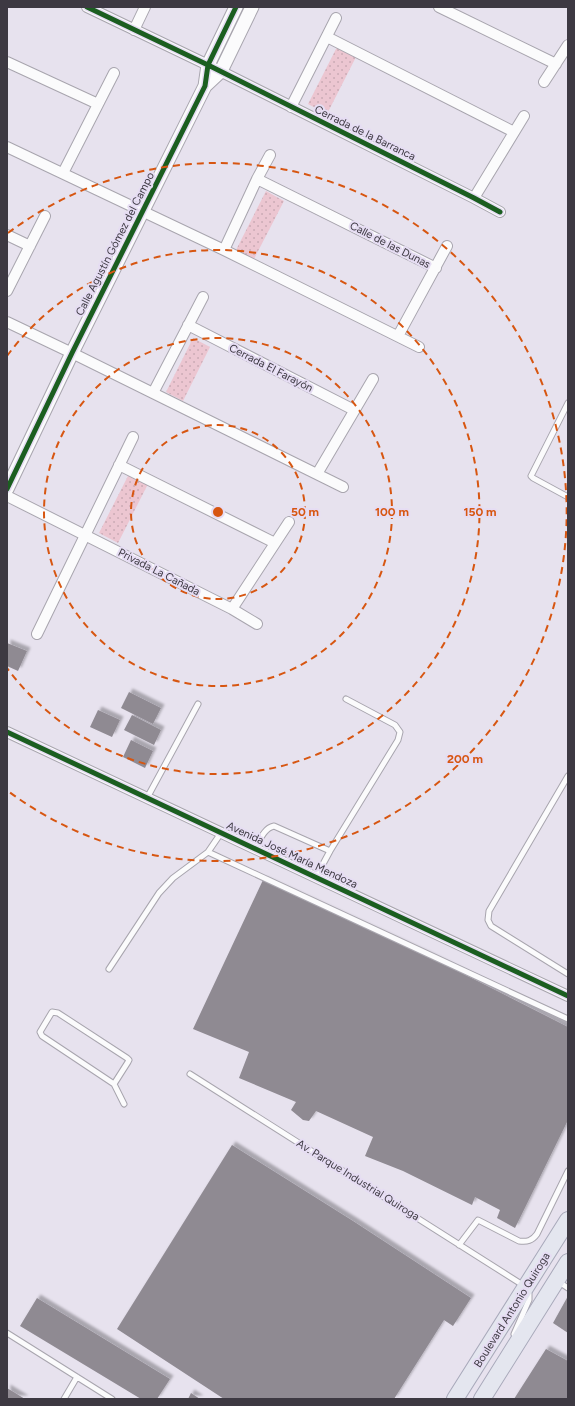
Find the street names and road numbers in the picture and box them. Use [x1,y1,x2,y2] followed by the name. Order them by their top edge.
[312,103,418,163] street label: Cerrada de la Barranca
[73,170,157,318] street label: Calle Agustín Gómez del Campo
[348,219,432,271] street label: Calle de las Dunas
[227,341,315,395] street label: Cerrada El Farayón
[116,546,202,598] street label: Privada La Cañada
[224,819,360,891] street label: Avenida José María Mendoza
[294,1137,422,1223] street label: Av. Parque Industrial Quiroga
[471,1250,553,1370] street label: Boulevard Antonio Quiroga

